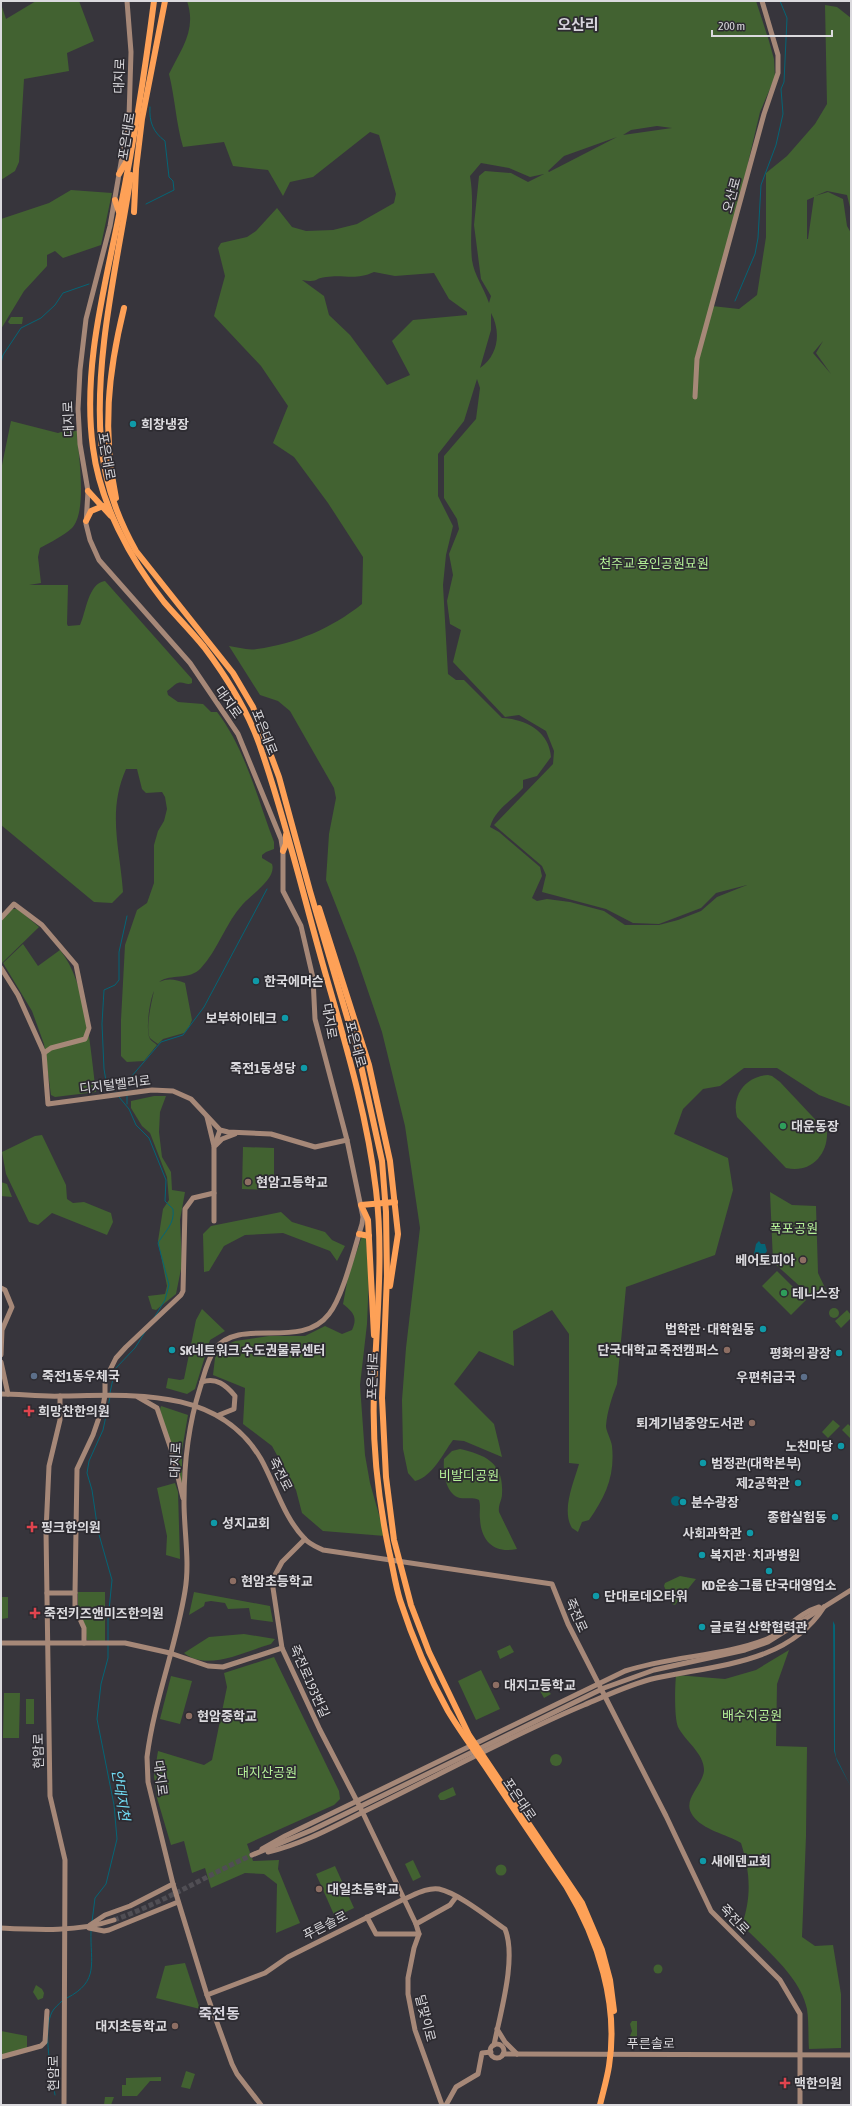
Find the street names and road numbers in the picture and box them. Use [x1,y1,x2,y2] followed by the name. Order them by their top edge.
[111,58,128,94] street label: 대지로
[115,111,138,161] street label: 포은대로
[720,176,743,214] street label: 오산로
[60,401,77,437] street label: 대지로
[95,431,118,481] street label: 포은대로
[212,683,245,721] street label: 대지로
[249,707,280,757] street label: 포은대로
[319,1002,340,1040] street label: 대지로
[342,1019,369,1069] street label: 포은대로
[79,1073,152,1096] street label: 디지털벨리로
[364,1352,381,1400] street label: 포은대로
[167,1442,184,1478] street label: 대지로
[266,1455,295,1494] street label: 죽전로
[562,1596,591,1635] street label: 죽전로
[287,1642,332,1720] street label: 죽전로193번길
[31,1733,46,1769] street label: 현암로
[151,1759,170,1797] street label: 대지로
[500,1775,539,1823] street label: 포은대로
[717,1901,753,1937] street label: 죽전로
[301,1908,350,1943] street label: 푸른솔로
[412,1993,439,2043] street label: 달맞이로
[627,2036,675,2051] street label: 푸른솔로
[46,2055,61,2091] street label: 현암로

